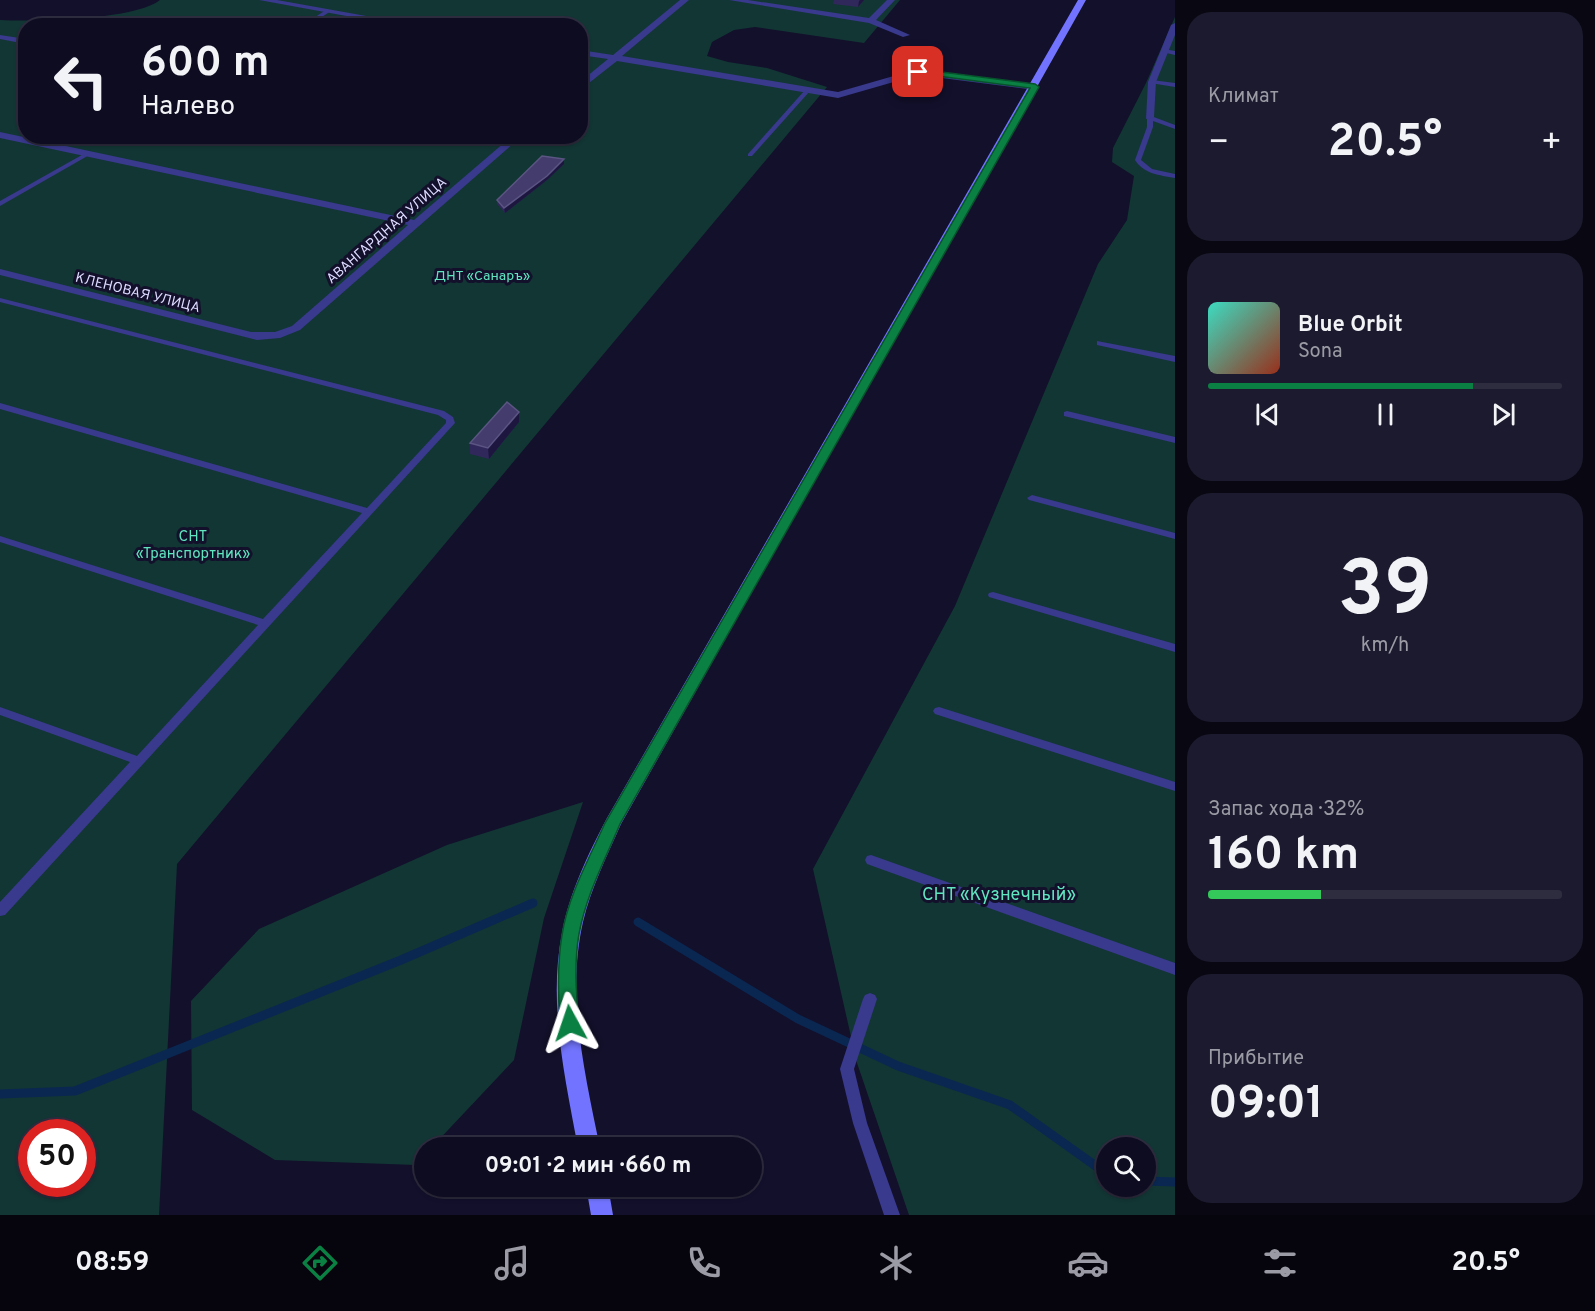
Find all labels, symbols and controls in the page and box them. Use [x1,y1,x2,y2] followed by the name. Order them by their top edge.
[141,38,270,91] text: 600 m
[42,42,120,120] icon: left
[892,46,943,97] pin
[901,55,934,88] icon: arrive
[1208,84,1279,110] text: Климат
[141,90,235,124] text: Налево
[1328,115,1442,172] text: 20.5°
[1208,123,1229,165] text: −
[1541,123,1562,165] text: +
[323,174,451,288] street label: АВАНГАРДНАЯ УЛИЦА
[434,268,530,285] park label: ДНТ «Санаръ»
[73,270,202,317] street label: КЛЕНОВАЯ УЛИЦА
[1298,312,1403,339] text: Blue Orbit
[1298,339,1343,365] text: Sona
[1251,398,1284,431] icon: previous
[1369,398,1402,431] icon: pause
[1487,398,1520,431] icon: next
[136,528,250,564] park label: СНТ «Транспортник»
[1338,544,1432,643] text: 39
[1361,633,1409,659] text: km/h
[1208,797,1364,823] text: Запас хода · 32%
[1208,828,1359,885] text: 160 km
[922,884,1076,907] park label: СНТ «Кузнечный»
[538,991,602,1055] position arrow
[1208,1046,1304,1072] text: Прибытие
[1208,1077,1324,1134] text: 09:01
[18,1119,96,1197] speed limit sign: 50
[1096,1137,1156,1197] map controls
[1096,1137,1156,1197] button: search
[485,1153,691,1180] text: 09:01 · 2 мин · 660 m
[299,1242,341,1284] icon: directions
[491,1242,533,1284] icon: music
[683,1242,725,1284] icon: phone
[875,1242,917,1284] icon: climate
[1067,1242,1109,1284] icon: car
[1259,1242,1301,1284] icon: filters
[75,1246,149,1280] text: 08:59
[1451,1246,1520,1280] text: 20.5°

